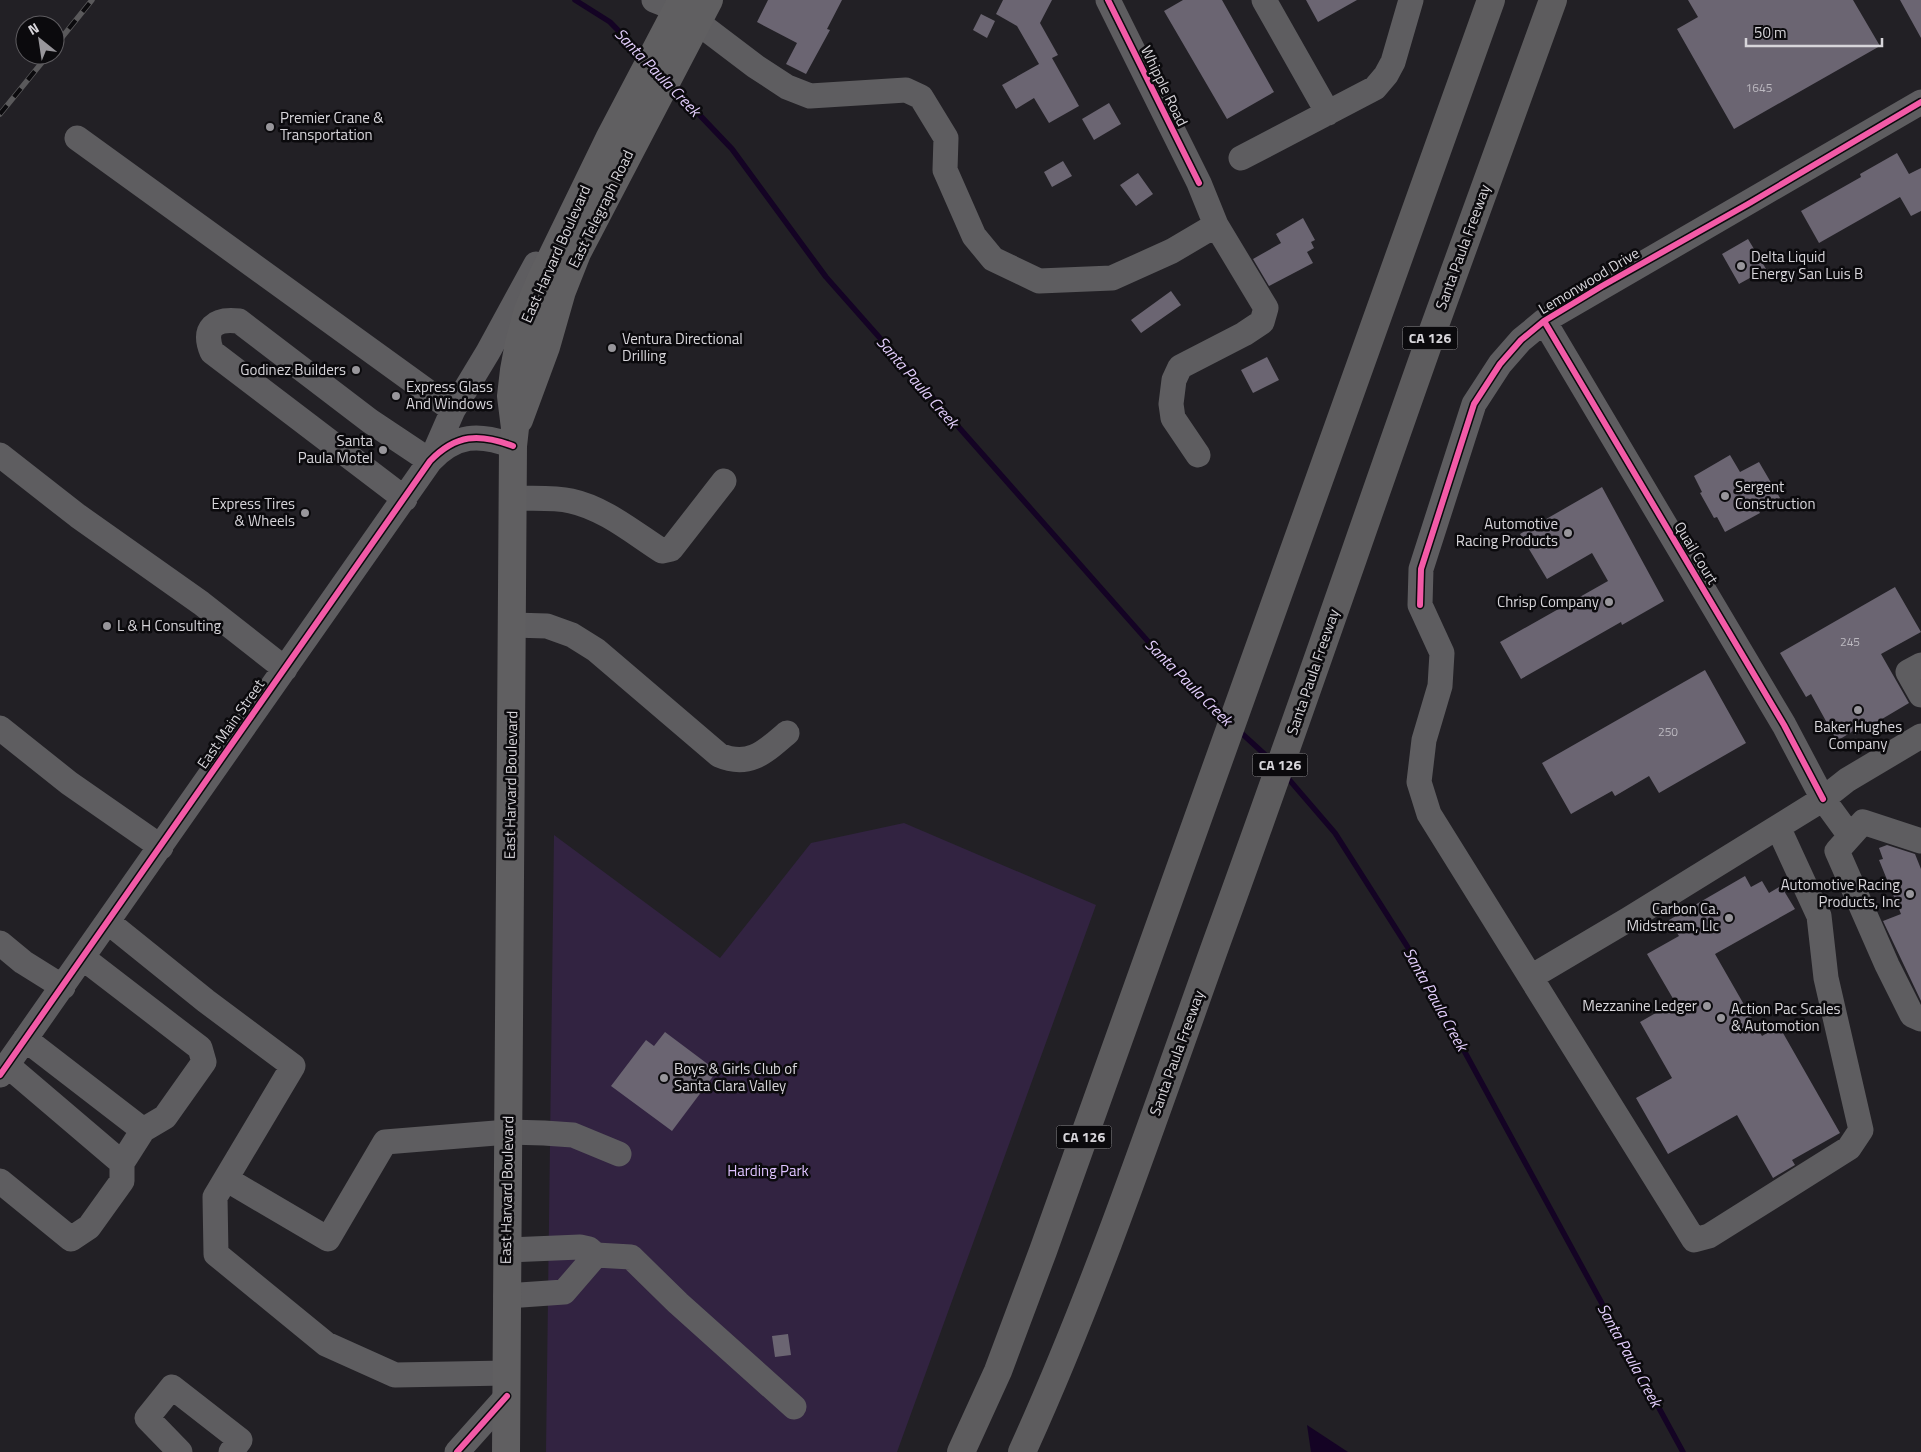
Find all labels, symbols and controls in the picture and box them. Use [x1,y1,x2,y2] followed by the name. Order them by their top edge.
[15,15,65,65] north arrow
[1746,15,1882,47] scale bar
[24,17,43,40] text: N
[1754,21,1787,44] text: 50 m
[609,22,708,123] water label: Santa Paula Creek
[1135,42,1194,130] street label: Whipple Road
[1746,78,1773,97] house number: 1645
[280,106,384,146] place label: Premier Crane & Transportation
[264,121,276,133] marker: Premier Crane & Transportation
[562,146,639,272] street label: East Telegraph Road
[515,181,596,326] street label: East Harvard Boulevard
[1429,181,1496,313] street label: Santa Paula Freeway
[1534,241,1644,320] street label: Lemonwood Drive
[1751,245,1863,285] place label: Delta Liquid Energy San Luis B
[1735,260,1747,272] marker: Delta Liquid Energy San Luis B
[1402,326,1458,349] road number: CA 126
[622,327,743,367] place label: Ventura Directional Drilling
[871,331,966,435] water label: Santa Paula Creek
[606,342,618,354] marker: Ventura Directional Drilling
[240,358,346,381] place label: Godinez Builders
[350,364,362,376] marker: Godinez Builders
[406,375,493,415] place label: Express Glass And Windows
[390,390,402,402] marker: Express Glass And Windows
[298,429,373,469] place label: Santa Paula Motel
[377,444,389,456] marker: Santa Paula Motel
[1735,475,1815,515] place label: Sergent Construction
[1719,490,1731,502] marker: Sergent Construction
[211,492,295,532] place label: Express Tires & Wheels
[299,507,311,519] marker: Express Tires & Wheels
[1456,512,1558,552] place label: Automotive Racing Products
[1669,517,1725,589] street label: Quail Court
[1562,527,1574,539] marker: Automotive Racing Products
[1497,590,1599,613] place label: Chrisp Company
[1603,596,1615,608] marker: Chrisp Company
[1280,606,1345,738] street label: Santa Paula Freeway
[117,614,222,637] place label: L & H Consulting
[101,620,113,632] marker: L & H Consulting
[1840,632,1860,651] house number: 245
[1140,633,1239,732] water label: Santa Paula Creek
[191,674,270,773] street label: East Main Street
[1852,704,1864,716] marker: Baker Hughes Company
[498,710,523,859] street label: East Harvard Boulevard
[1814,715,1902,755] place label: Baker Hughes Company
[1658,722,1678,741] house number: 250
[1252,754,1308,776] road number: CA 126
[1781,873,1900,913] place label: Automotive Racing Products, Inc
[1904,888,1916,900] marker: Automotive Racing Products, Inc
[1626,897,1719,937] place label: Carbon Ca. Midstream, Llc
[1723,912,1735,924] marker: Carbon Ca. Midstream, Llc
[1398,943,1475,1057] water label: Santa Paula Creek
[1143,987,1210,1119] street label: Santa Paula Freeway
[1582,994,1697,1017] place label: Mezzanine Ledger
[1731,997,1841,1037] place label: Action Pac Scales & Automotion
[1701,1000,1713,1012] marker: Mezzanine Ledger
[1715,1012,1727,1024] marker: Action Pac Scales & Automotion
[674,1057,797,1097] place label: Boys & Girls Club of Santa Clara Valley
[658,1072,670,1084] marker: Boys & Girls Club of Santa Clara Valley
[494,1115,519,1264] street label: East Harvard Boulevard
[1056,1126,1112,1148] road number: CA 126
[727,1159,809,1182] park label: Harding Park
[1592,1299,1669,1413] water label: Santa Paula Creek

